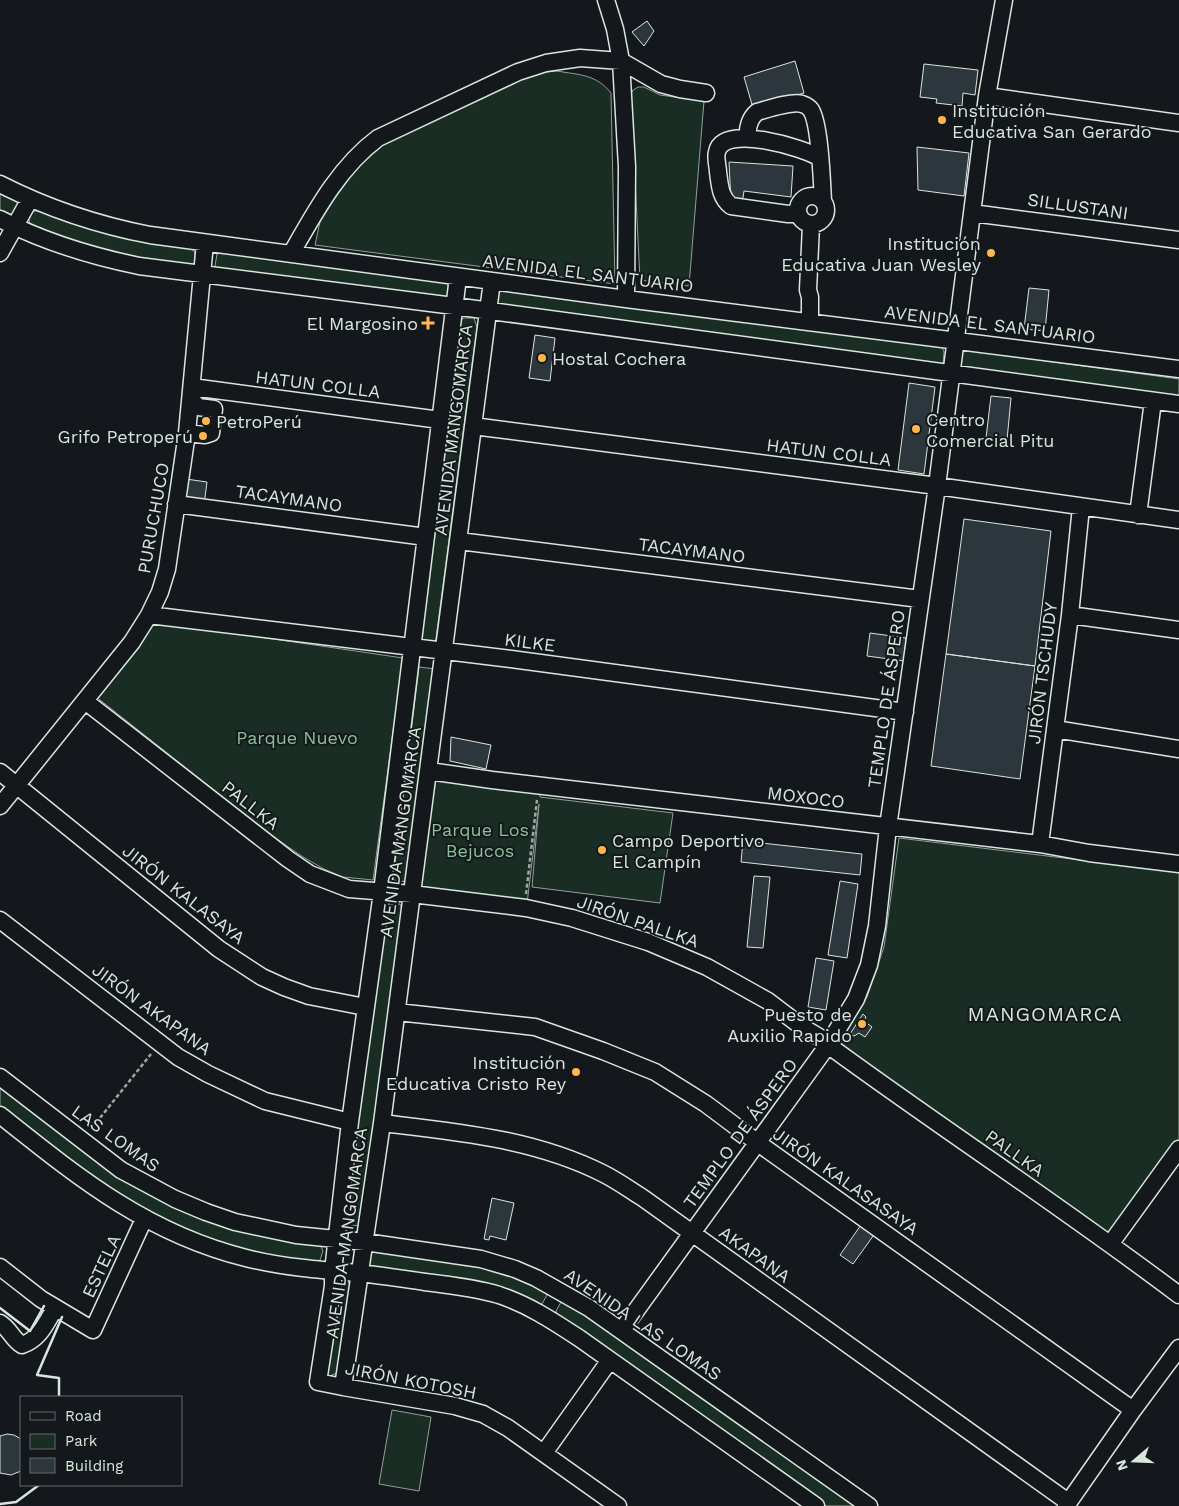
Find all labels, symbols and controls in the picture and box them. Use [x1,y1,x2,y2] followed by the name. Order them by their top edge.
[952,100,1151,142] place label: Institución Educativa San Gerardo
[936,114,948,126] marker: Institución Educativa San Gerardo
[1026,189,1130,223] street label: SILLUSTANI
[781,233,982,275] place label: Institución Educativa Juan Wesley
[985,247,997,259] marker: Institución Educativa Juan Wesley
[481,250,695,296] street label: AVENIDA EL SANTUARIO
[883,301,1097,347] street label: AVENIDA EL SANTUARIO
[307,313,418,334] place label: El Margosino
[422,317,434,329] marker: El Margosino
[430,323,476,537] street label: AVENIDA MANGOMARCA
[552,348,686,369] place label: Hostal Cochera
[536,352,548,364] marker: Hostal Cochera
[254,366,382,402] street label: HATUN COLLA
[926,409,1054,451] place label: Centro Comercial Pitu
[216,411,302,432] place label: PetroPerú
[200,415,212,427] marker: PetroPerú
[910,423,922,435] marker: Centro Comercial Pitu
[58,426,193,447] place label: Grifo Petroperú
[197,430,209,442] marker: Grifo Petroperú
[765,434,893,470] street label: HATUN COLLA
[133,461,173,575] street label: PURUCHUCO
[234,480,344,516] street label: TACAYMANO
[637,533,747,567] street label: TACAYMANO
[1023,600,1061,745] street label: JIRÓN TSCHUDY
[863,609,909,789] street label: TEMPLO DE ÁSPERO
[503,628,557,656] street label: KILKE
[375,725,425,939] street label: AVENIDA MANGOMARCA
[236,727,358,748] park label: Parque Nuevo
[218,776,284,834] street label: PALLKA
[766,782,846,812] street label: MOXOCO
[431,819,529,861] park label: Parque Los Bejucos
[612,830,765,872] place label: Campo Deportivo El Campín
[119,840,249,948] street label: JIRÓN KALASAYA
[596,844,608,856] marker: Campo Deportivo El Campín
[574,890,702,952] street label: JIRÓN PALLKA
[88,959,216,1059] street label: JIRÓN AKAPANA
[968,1002,1122,1026] district label: MANGOMARCA
[727,1004,852,1046] place label: Puesto de Auxilio Rapido
[856,1018,868,1030] marker: Puesto de Auxilio Rapido
[386,1052,567,1094] place label: Institución Educativa Cristo Rey
[679,1054,801,1212] street label: TEMPLO DE ÁSPERO
[570,1066,582,1078] marker: Institución Educativa Cristo Rey
[68,1100,164,1176] street label: LAS LOMAS
[769,1123,923,1239] street label: JIRÓN KALASASAYA
[981,1125,1049,1181] street label: PALLKA
[321,1126,371,1340] street label: AVENIDA MANGOMARCA
[715,1221,795,1287] street label: AKAPANA
[77,1231,125,1301] street label: ESTELA
[560,1264,726,1384] street label: AVENIDA LAS LOMAS
[344,1357,478,1403] street label: JIRÓN KOTOSH
[20,1396,182,1486] legend
[65,1407,102,1425] text: Road
[65,1432,98,1450] text: Park
[1109,1436,1159,1486] north arrow
[65,1457,123,1475] text: Building
[1112,1458,1131,1473] text: N

